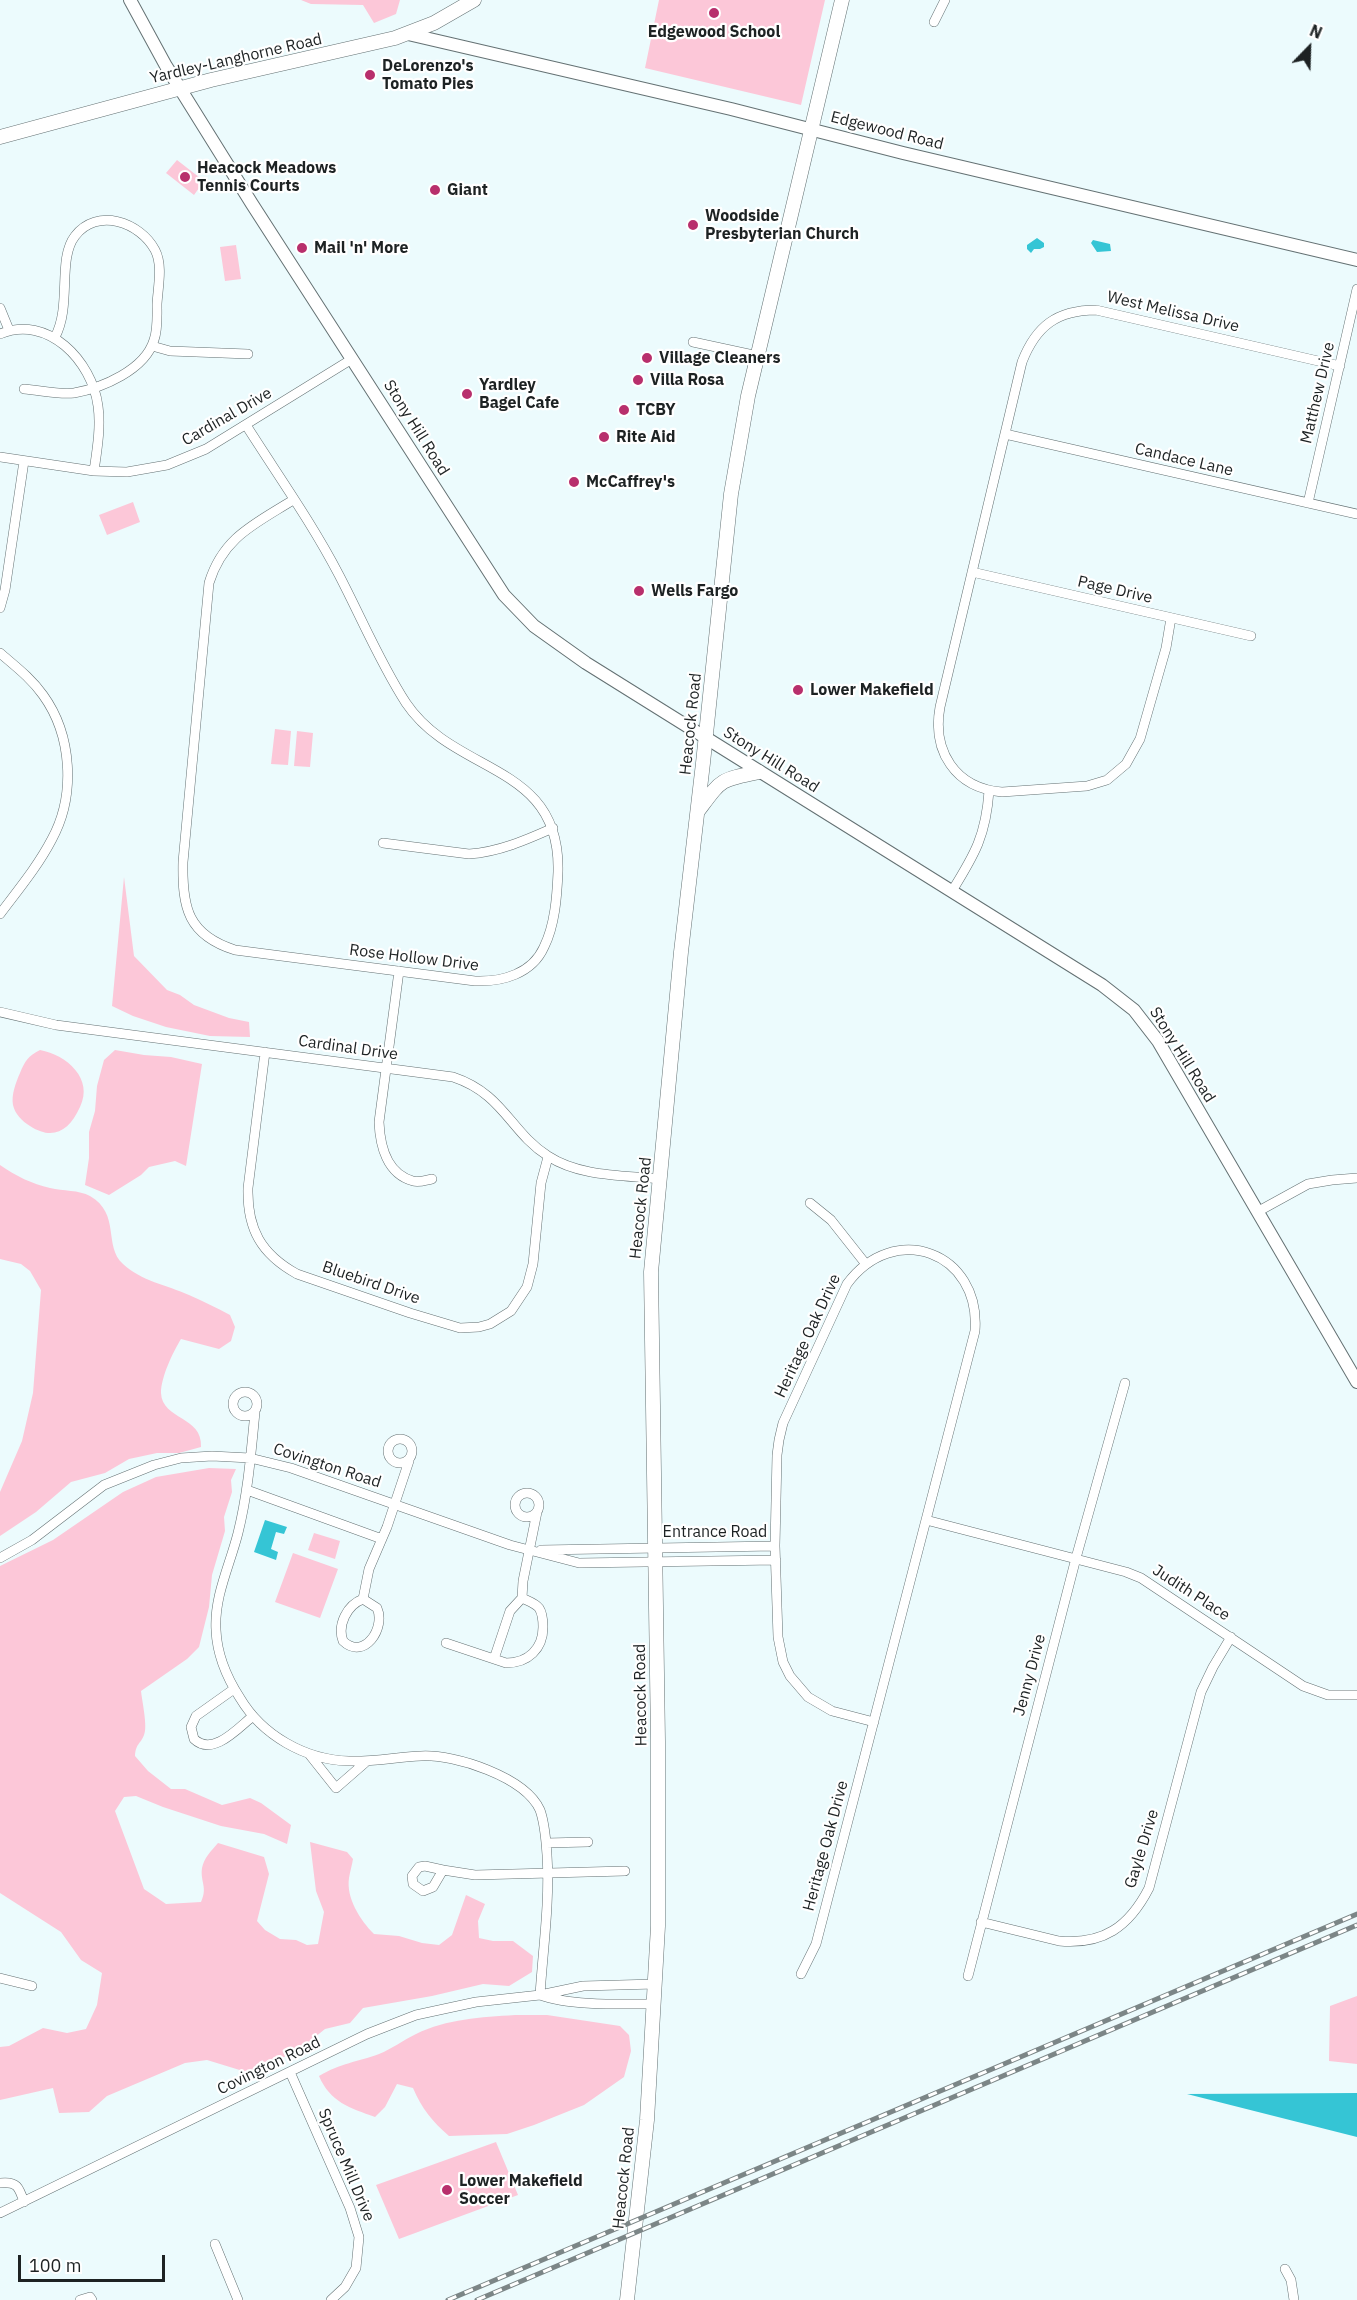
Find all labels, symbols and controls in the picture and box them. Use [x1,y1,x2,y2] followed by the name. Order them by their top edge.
[707,6,721,20] marker: Edgewood School
[1279,18,1339,78] north arrow
[1307,20,1325,43] text: N
[648,22,780,42] place label: Edgewood School
[148,30,324,88] street label: Yardley-Langhorne Road
[382,56,474,94] place label: DeLorenzo's Tomato Pies
[363,68,377,82] marker: DeLorenzo's Tomato Pies
[829,108,945,154] street label: Edgewood Road
[197,158,336,196] place label: Heacock Meadows Tennis Courts
[178,170,192,184] marker: Heacock Meadows Tennis Courts
[447,180,488,200] place label: Giant
[428,183,442,197] marker: Giant
[705,206,859,244] place label: Woodside Presbyterian Church
[686,218,700,232] marker: Woodside Presbyterian Church
[314,238,409,258] place label: Mail 'n' More
[295,241,309,255] marker: Mail 'n' More
[1105,287,1241,337] street label: West Melissa Drive
[1297,340,1339,446] street label: Matthew Drive
[659,348,781,368] place label: Village Cleaners
[640,351,654,365] marker: Village Cleaners
[650,370,724,390] place label: Villa Rosa
[631,373,645,387] marker: Villa Rosa
[479,375,559,413] place label: Yardley Bagel Cafe
[379,377,453,479] street label: Stony Hill Road
[179,384,275,450] street label: Cardinal Drive
[460,387,474,401] marker: Yardley Bagel Cafe
[636,400,676,420] place label: TCBY
[617,403,631,417] marker: TCBY
[616,427,675,447] place label: Rite Aid
[597,430,611,444] marker: Rite Aid
[1133,439,1235,481] street label: Candace Lane
[586,472,675,492] place label: McCaffrey's
[567,475,581,489] marker: McCaffrey's
[1076,572,1154,608] street label: Page Drive
[651,581,738,601] place label: Wells Fargo
[632,584,646,598] marker: Wells Fargo
[676,672,706,776] street label: Heacock Road
[810,680,934,700] place label: Lower Makefield
[791,683,805,697] marker: Lower Makefield
[720,723,822,797] street label: Stony Hill Road
[348,941,480,975] street label: Rose Hollow Drive
[1145,1004,1219,1106] street label: Stony Hill Road
[297,1032,399,1064] street label: Cardinal Drive
[626,1156,656,1260] street label: Heacock Road
[320,1257,422,1309] street label: Bluebird Drive
[771,1271,845,1401] street label: Heritage Oak Drive
[271,1440,383,1492] street label: Covington Road
[663,1522,767,1542] street label: Entrance Road
[1149,1561,1233,1625] street label: Judith Place
[1010,1632,1050,1718] street label: Jenny Drive
[631,1644,651,1746] street label: Heacock Road
[799,1779,853,1913] street label: Heritage Oak Drive
[1121,1807,1163,1891] street label: Gayle Drive
[214,2033,324,2099] street label: Covington Road
[314,2106,378,2224] street label: Spruce Mill Drive
[609,2126,639,2230] street label: Heacock Road
[459,2171,583,2209] place label: Lower Makefield Soccer
[440,2183,454,2197] marker: Lower Makefield Soccer
[21,2243,168,2281] scale bar
[29,2254,81,2277] text: 100 m

